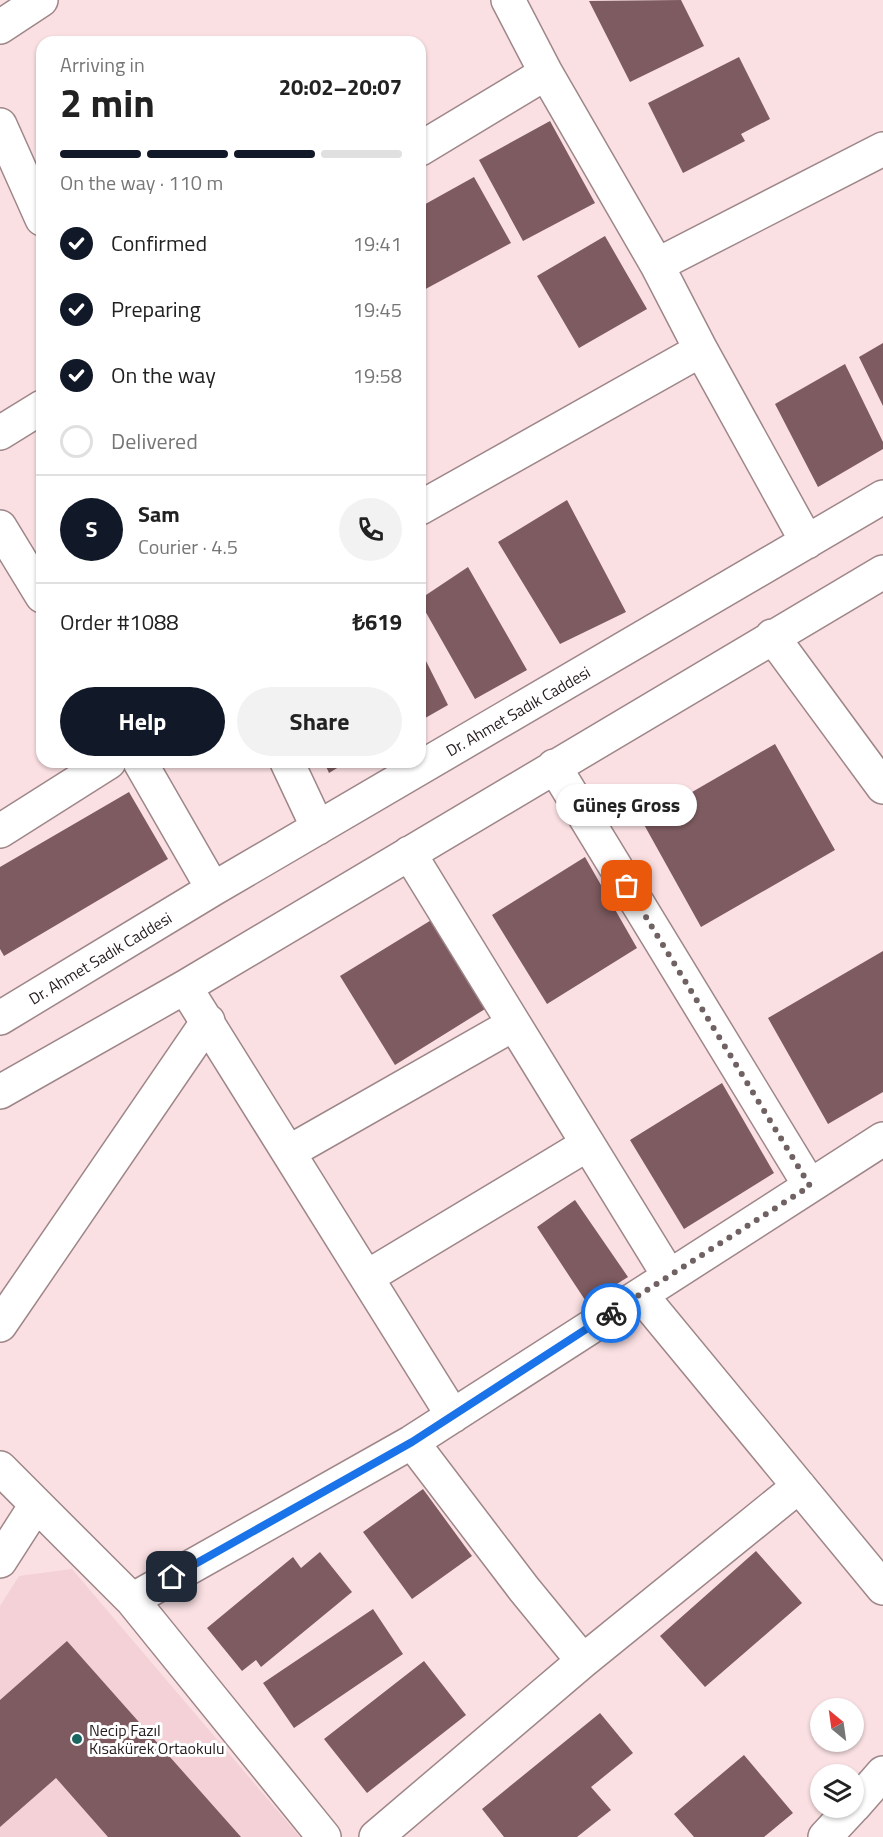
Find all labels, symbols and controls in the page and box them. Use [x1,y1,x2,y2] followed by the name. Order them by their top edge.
[60,49,145,80] text: Arriving in
[279,70,402,104] text: 20:02–20:07
[60,73,155,132] text: 2 min
[60,167,223,198] text: On the way · 110 m
[111,226,207,260] text: Confirmed
[60,227,93,260] icon: check
[353,228,402,259] text: 19:41
[111,292,201,326] text: Preparing
[60,293,93,326] icon: check
[353,294,402,325] text: 19:45
[111,358,216,392] text: On the way
[60,359,93,392] icon: check
[353,360,402,391] text: 19:58
[111,424,198,458] text: Delivered
[138,497,180,531] text: Sam
[339,498,402,561] button: phone
[86,512,97,546] text: S
[138,531,238,562] text: Courier · 4.5
[60,605,179,639] text: Order #1088
[352,605,402,639] text: ₺619
[441,660,595,762] street label: Dr. Ahmet Sadık Caddesi
[60,687,225,756] button: Help
[237,687,402,756] button: Share
[556,784,698,826] callout: Güneş Gross
[573,789,680,820] text: Güneş Gross
[601,860,652,911] pin
[610,869,643,902] icon: bag
[24,906,176,1010] street label: Dr. Ahmet Sadık Caddesi
[581,1283,641,1343] courier
[595,1297,628,1330] icon: bike
[146,1551,197,1602] pin
[155,1560,188,1593] icon: home
[810,1698,864,1752] north arrow
[810,1698,864,1818] map controls
[89,1718,224,1760] place label: Necip Fazıl Kısakürek Ortaokulu
[70,1732,84,1746] marker: Necip Fazıl Kısakürek Ortaokulu
[810,1764,864,1818] button: layers

